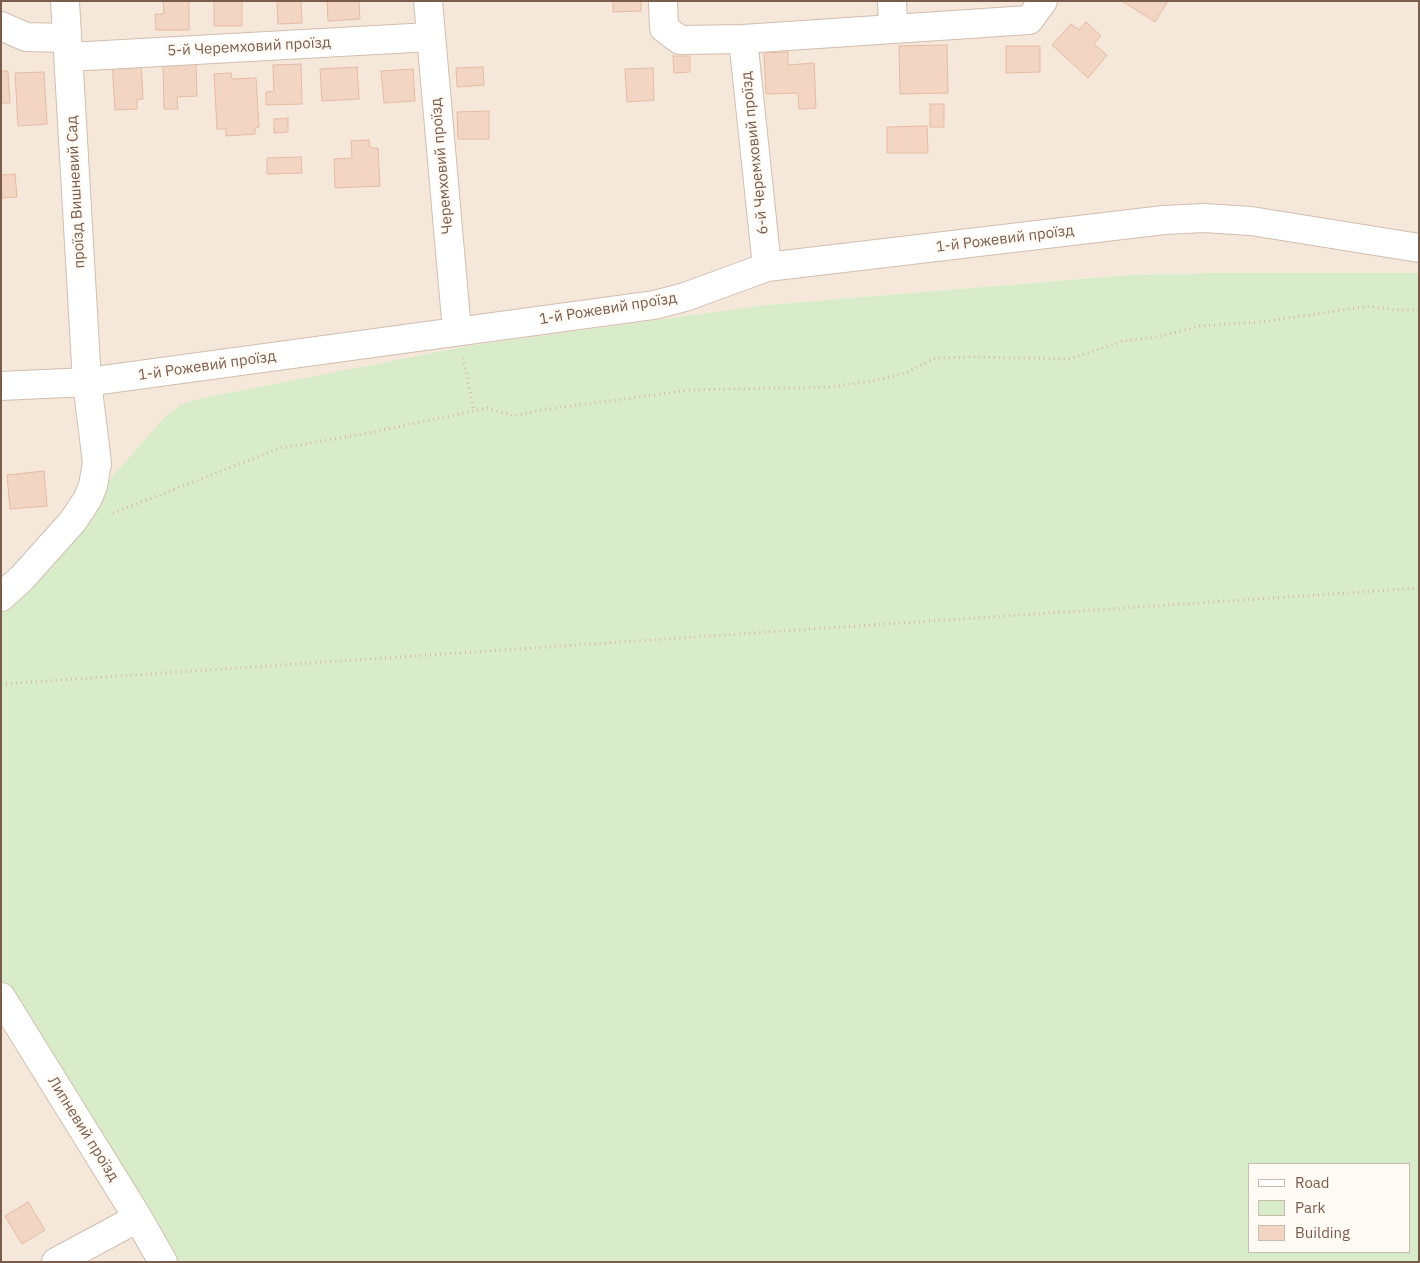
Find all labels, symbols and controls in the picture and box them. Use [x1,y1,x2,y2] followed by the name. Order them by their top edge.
[167,34,331,60] street label: 5-й Черемховий проїзд
[737,71,773,235] street label: 6-й Черемховий проїзд
[427,97,457,235] street label: Черемховий проїзд
[63,115,89,269] street label: проїзд Вишневий Сад
[935,222,1075,256] street label: 1-й Рожевий проїзд
[538,289,678,329] street label: 1-й Рожевий проїзд
[137,347,277,385] street label: 1-й Рожевий проїзд
[44,1073,122,1185] street label: Липневий проїзд
[1248,1163,1410,1253] legend
[1295,1173,1330,1192] text: Road
[1295,1198,1325,1217] text: Park
[1295,1223,1350,1242] text: Building

